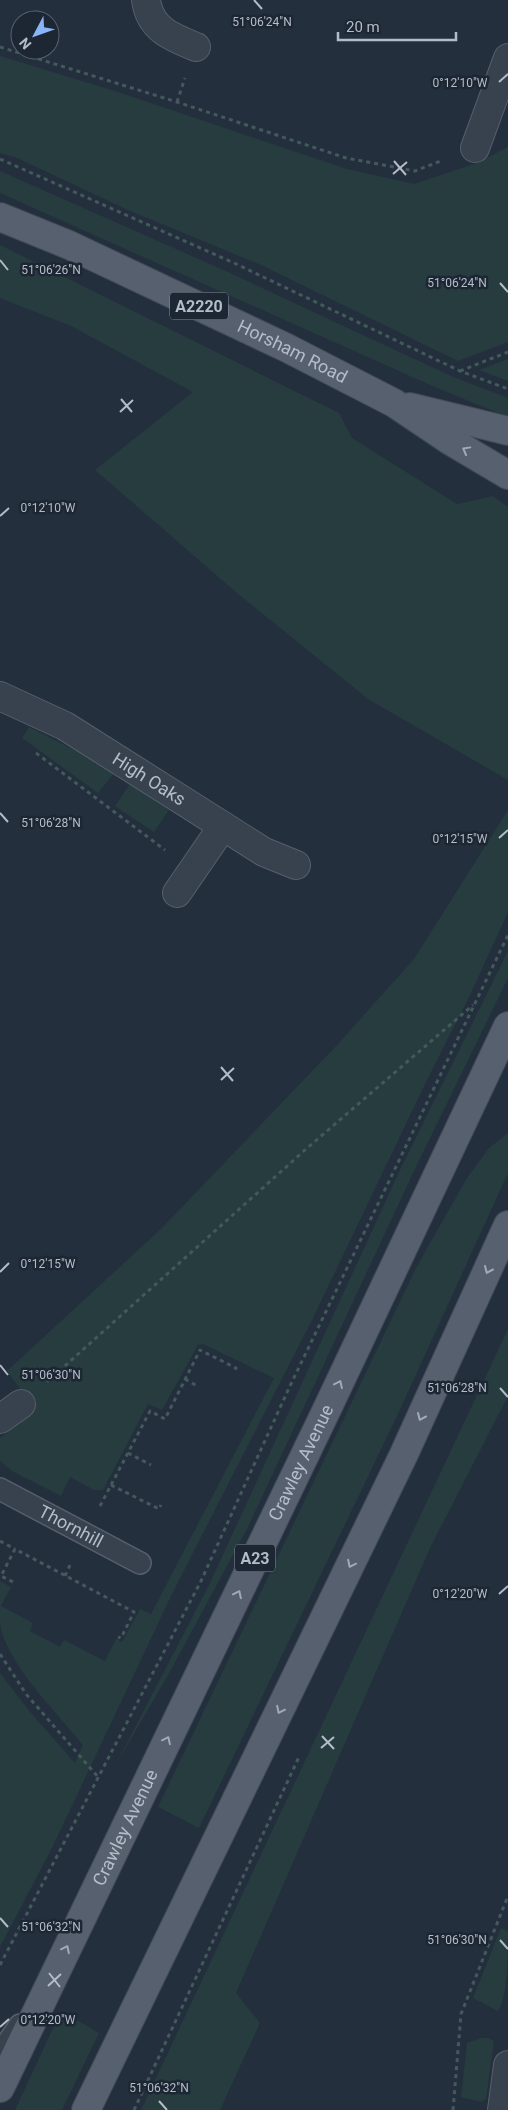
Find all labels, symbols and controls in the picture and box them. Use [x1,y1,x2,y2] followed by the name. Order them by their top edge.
[10,10,60,60] north arrow
[338,10,456,42] scale bar
[232,15,292,29] text: 51°06'24"N
[346,18,380,36] text: 20 m
[16,35,34,53] text: N
[433,76,488,90] text: 0°12'10"W
[21,263,81,277] text: 51°06'26"N
[427,276,487,290] text: 51°06'24"N
[170,292,228,320] road number: A2220
[234,315,351,387] street label: Horsham Road
[463,446,472,456] one-way arrow
[21,501,76,515] text: 0°12'10"W
[109,748,190,810] street label: High Oaks
[21,816,81,830] text: 51°06'28"N
[433,832,488,846] text: 0°12'15"W
[21,1257,76,1271] text: 0°12'15"W
[484,1264,494,1273] one-way arrow
[21,1368,81,1382] text: 51°06'30"N
[333,1380,344,1389] one-way arrow
[427,1381,487,1395] text: 51°06'28"N
[264,1401,338,1524] street label: Crawley Avenue
[417,1412,427,1421] one-way arrow
[35,1500,107,1552] street label: Thornhill
[235,1545,275,1572] road number: A23
[346,1559,357,1568] one-way arrow
[433,1587,488,1601] text: 0°12'20"W
[232,1590,242,1599] one-way arrow
[276,1705,286,1714] one-way arrow
[161,1736,171,1745] one-way arrow
[88,1766,162,1889] street label: Crawley Avenue
[21,1920,81,1934] text: 51°06'32"N
[427,1933,487,1947] text: 51°06'30"N
[59,1945,70,1954] one-way arrow
[21,2013,76,2027] text: 0°12'20"W
[129,2081,189,2095] text: 51°06'32"N

